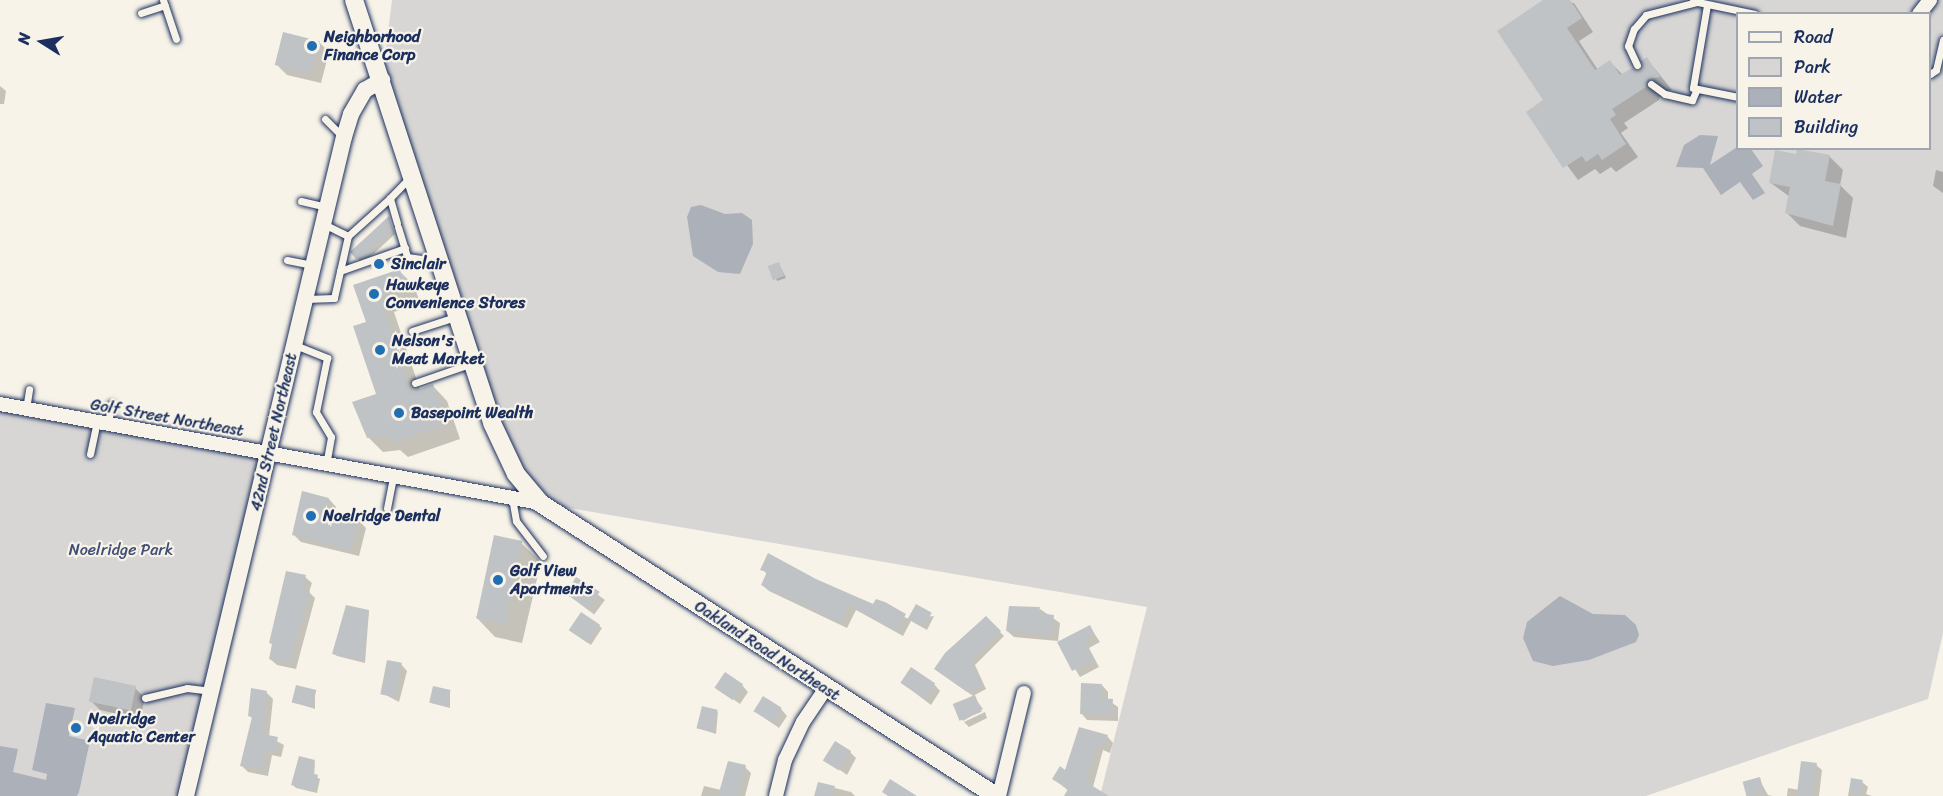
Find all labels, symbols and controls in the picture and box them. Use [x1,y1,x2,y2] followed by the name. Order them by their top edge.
[12,12,72,72] north arrow
[1736,12,1931,150] legend
[1794,21,1833,53] text: Road
[324,27,420,65] place label: Neighborhood Finance Corp
[9,30,39,47] text: N
[305,39,319,53] marker: Neighborhood Finance Corp
[1794,51,1831,83] text: Park
[1794,81,1841,113] text: Water
[1794,111,1858,143] text: Building
[391,254,446,274] place label: Sinclair
[372,257,386,271] marker: Sinclair
[386,275,525,313] place label: Hawkeye Convenience Stores
[367,287,381,301] marker: Hawkeye Convenience Stores
[392,331,483,369] place label: Nelson's Meat Market
[373,343,387,357] marker: Nelson's Meat Market
[246,350,302,514] street label: 42nd Street Northeast
[88,395,246,441] street label: Golf Street Northeast
[411,403,534,423] place label: Basepoint Wealth
[392,406,406,420] marker: Basepoint Wealth
[323,506,441,526] place label: Noelridge Dental
[304,509,318,523] marker: Noelridge Dental
[69,540,173,560] park label: Noelridge Park
[510,561,593,599] place label: Golf View Apartments
[491,573,505,587] marker: Golf View Apartments
[690,596,844,706] street label: Oakland Road Northeast
[88,709,195,747] place label: Noelridge Aquatic Center
[69,721,83,735] marker: Noelridge Aquatic Center

